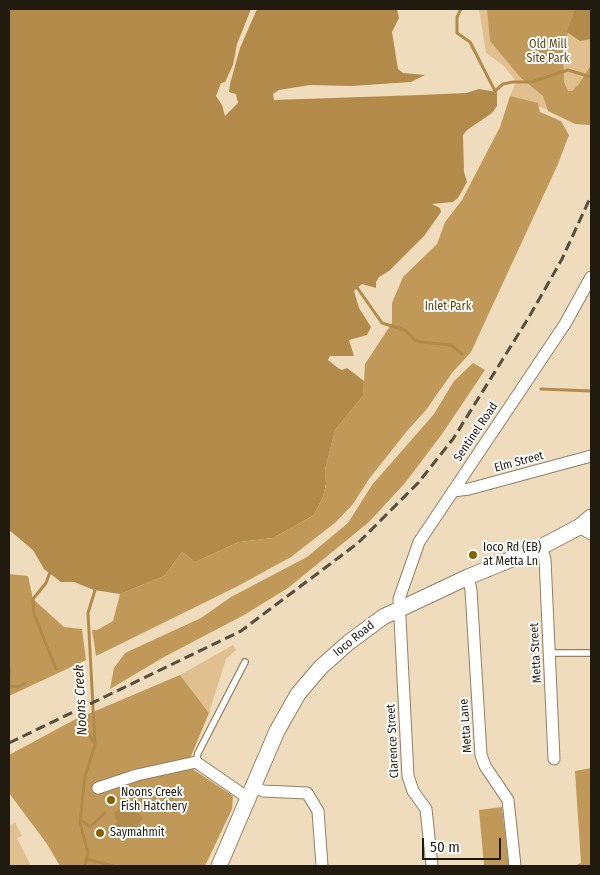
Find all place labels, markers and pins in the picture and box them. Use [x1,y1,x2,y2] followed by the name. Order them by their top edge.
[483,541,541,569] place label: Ioco Rd (EB) at Metta Ln
[467,549,479,561] marker: Ioco Rd (EB) at Metta Ln
[121,786,187,814] place label: Noons Creek Fish Hatchery
[105,794,117,806] marker: Noons Creek Fish Hatchery
[110,826,165,840] place label: Saymahmit
[94,827,106,839] marker: Saymahmit

